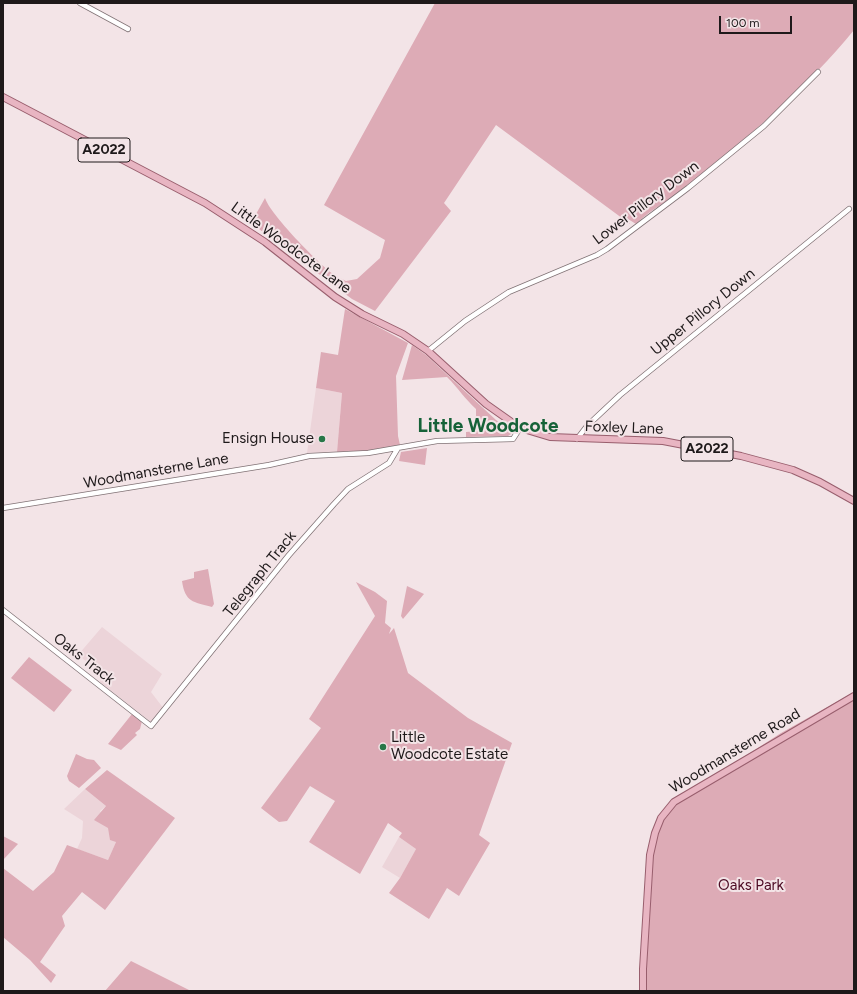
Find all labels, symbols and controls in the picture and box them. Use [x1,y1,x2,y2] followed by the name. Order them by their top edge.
[721,8,794,34] scale bar
[726,16,760,30] text: 100 m
[78,138,130,162] road number: A2022
[589,157,703,249] street label: Lower Pillory Down
[227,198,355,298] street label: Little Woodcote Lane
[647,265,759,359] street label: Upper Pillory Down
[418,415,558,437] district label: Little Woodcote
[584,418,664,438] street label: Foxley Lane
[222,430,314,448] place label: Ensign House
[317,434,327,444] marker: Ensign House
[681,437,733,461] road number: A2022
[82,449,230,493] street label: Woodmansterne Lane
[220,527,300,621] street label: Telegraph Track
[50,629,118,689] street label: Oaks Track
[666,705,804,797] street label: Woodmansterne Road
[391,729,508,764] place label: Little Woodcote Estate
[378,742,388,752] marker: Little Woodcote Estate
[718,877,784,895] park label: Oaks Park

